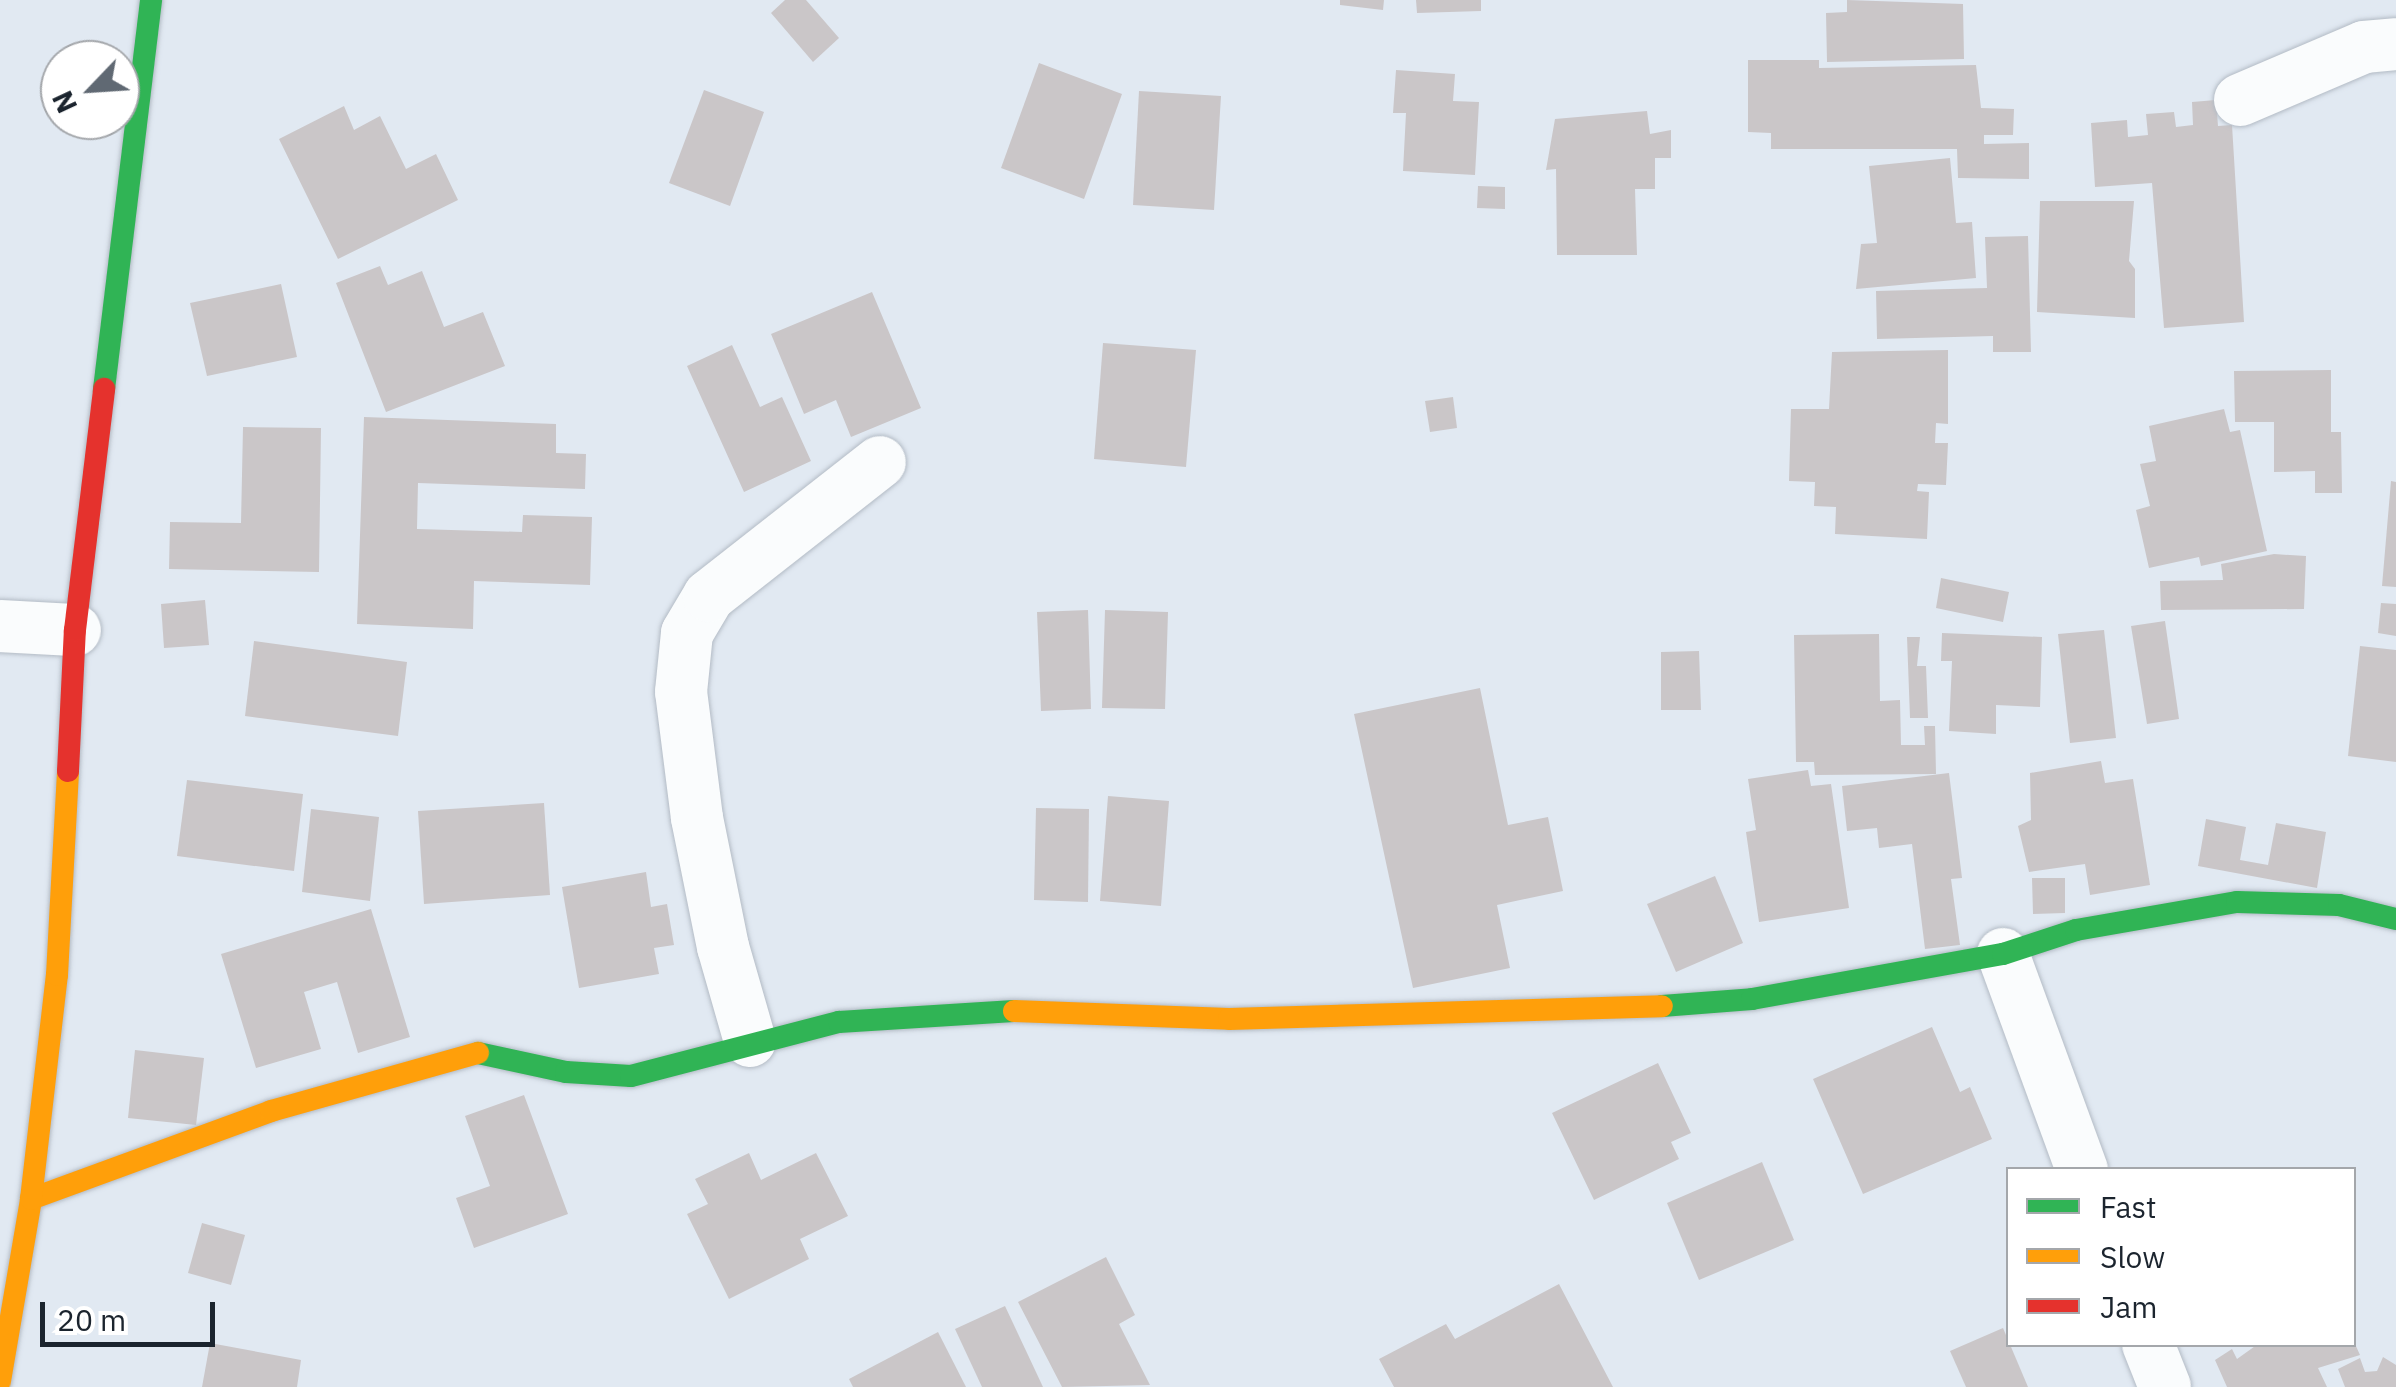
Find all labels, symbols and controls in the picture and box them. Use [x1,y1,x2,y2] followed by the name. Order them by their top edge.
[40,40,140,140] north arrow
[43,85,85,119] text: N
[2006,1167,2356,1347] legend
[2100,1187,2157,1226] text: Fast
[2100,1237,2165,1276] text: Slow
[45,1282,220,1344] scale bar
[2100,1287,2158,1326] text: Jam
[57,1300,126,1339] text: 20 m

